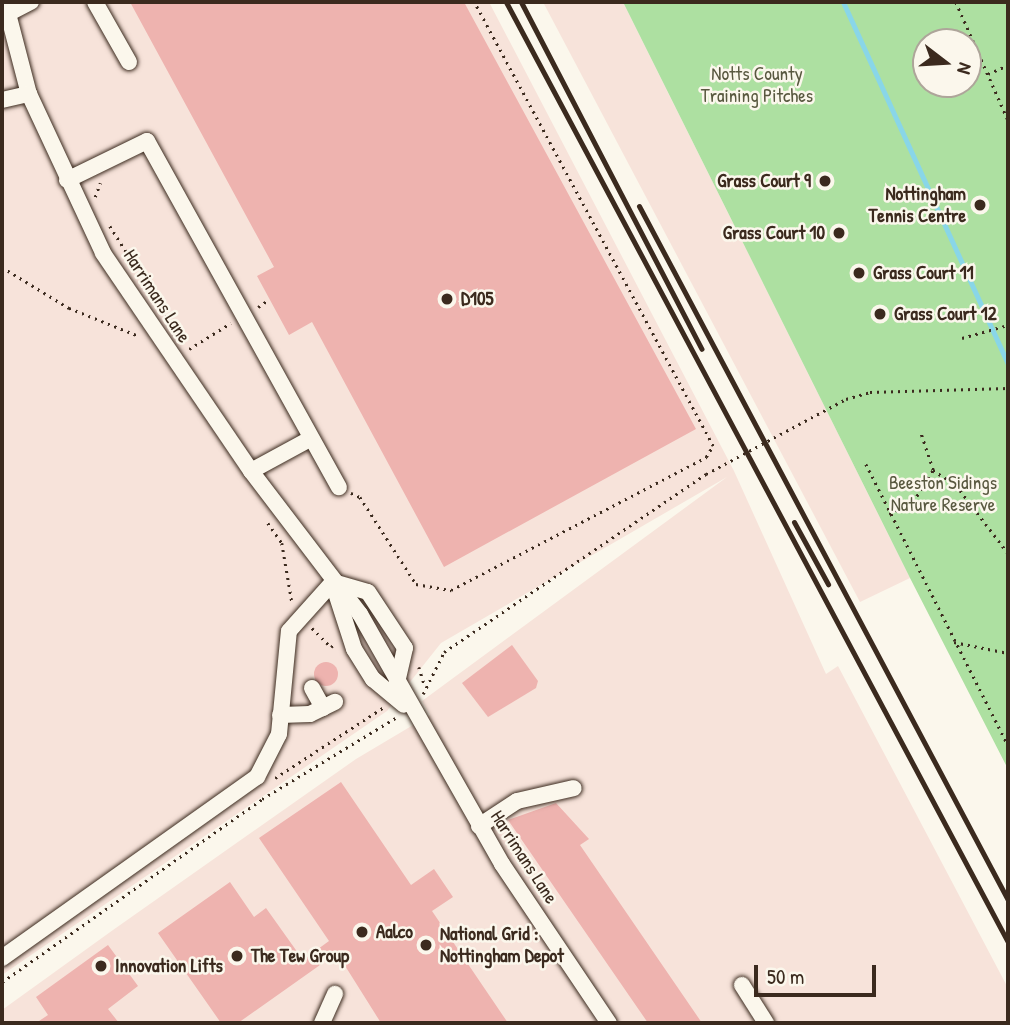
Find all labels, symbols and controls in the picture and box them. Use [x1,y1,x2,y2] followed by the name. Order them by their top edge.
[912,28,982,98] north arrow
[951,60,979,77] text: N
[701,63,813,107] park label: Notts County Training Pitches
[717,170,811,192] place label: Grass Court 9
[817,173,833,189] marker: Grass Court 9
[868,183,966,227] place label: Nottingham Tennis Centre
[972,197,988,213] marker: Nottingham Tennis Centre
[723,222,825,244] place label: Grass Court 10
[831,225,847,241] marker: Grass Court 10
[118,245,196,347] street label: Harrimans Lane
[873,262,974,284] place label: Grass Court 11
[851,265,867,281] marker: Grass Court 11
[461,288,493,310] place label: D105
[439,291,455,307] marker: D105
[894,303,997,325] place label: Grass Court 12
[872,306,888,322] marker: Grass Court 12
[889,472,997,516] park label: Beeston Sidings Nature Reserve
[485,806,563,908] street label: Harrimans Lane
[376,921,413,943] place label: Aalco
[440,923,564,967] place label: National Grid : Nottingham Depot
[354,924,370,940] marker: Aalco
[418,937,434,953] marker: National Grid : Nottingham Depot
[251,945,349,967] place label: The Tew Group
[229,948,245,964] marker: The Tew Group
[758,951,880,995] scale bar
[115,955,223,977] place label: Innovation Lifts
[93,958,109,974] marker: Innovation Lifts
[767,962,804,991] text: 50 m

